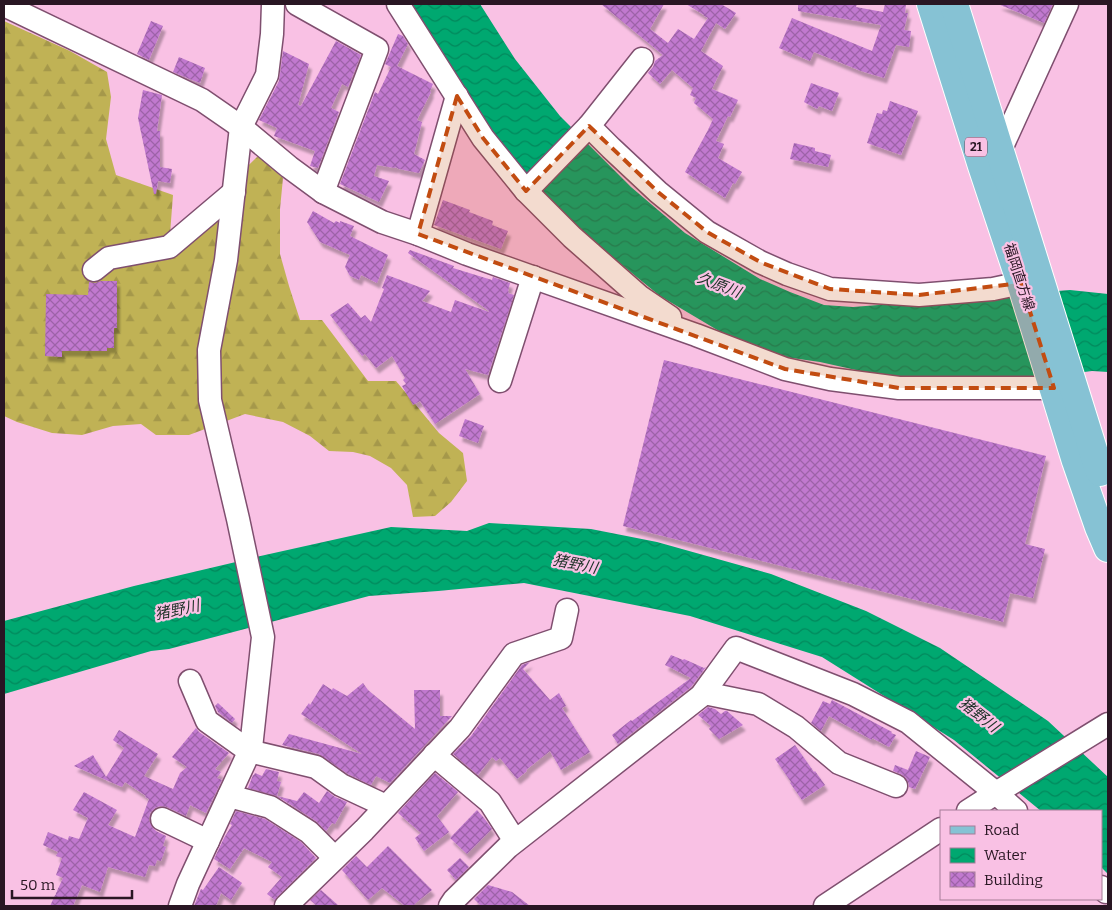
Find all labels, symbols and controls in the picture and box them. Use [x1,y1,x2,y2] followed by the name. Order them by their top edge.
[965,138,987,156] road number: 21
[1000,241,1038,313] street label: 福岡直方線
[695,269,745,302] water label: 久原川
[551,551,601,578] water label: 猪野川
[153,596,203,623] water label: 猪野川
[956,694,1004,737] water label: 猪野川
[940,810,1102,900] legend
[984,821,1019,839] text: Road
[984,846,1027,864] text: Water
[12,868,132,900] scale bar
[984,871,1043,889] text: Building
[20,876,56,894] text: 50 m

